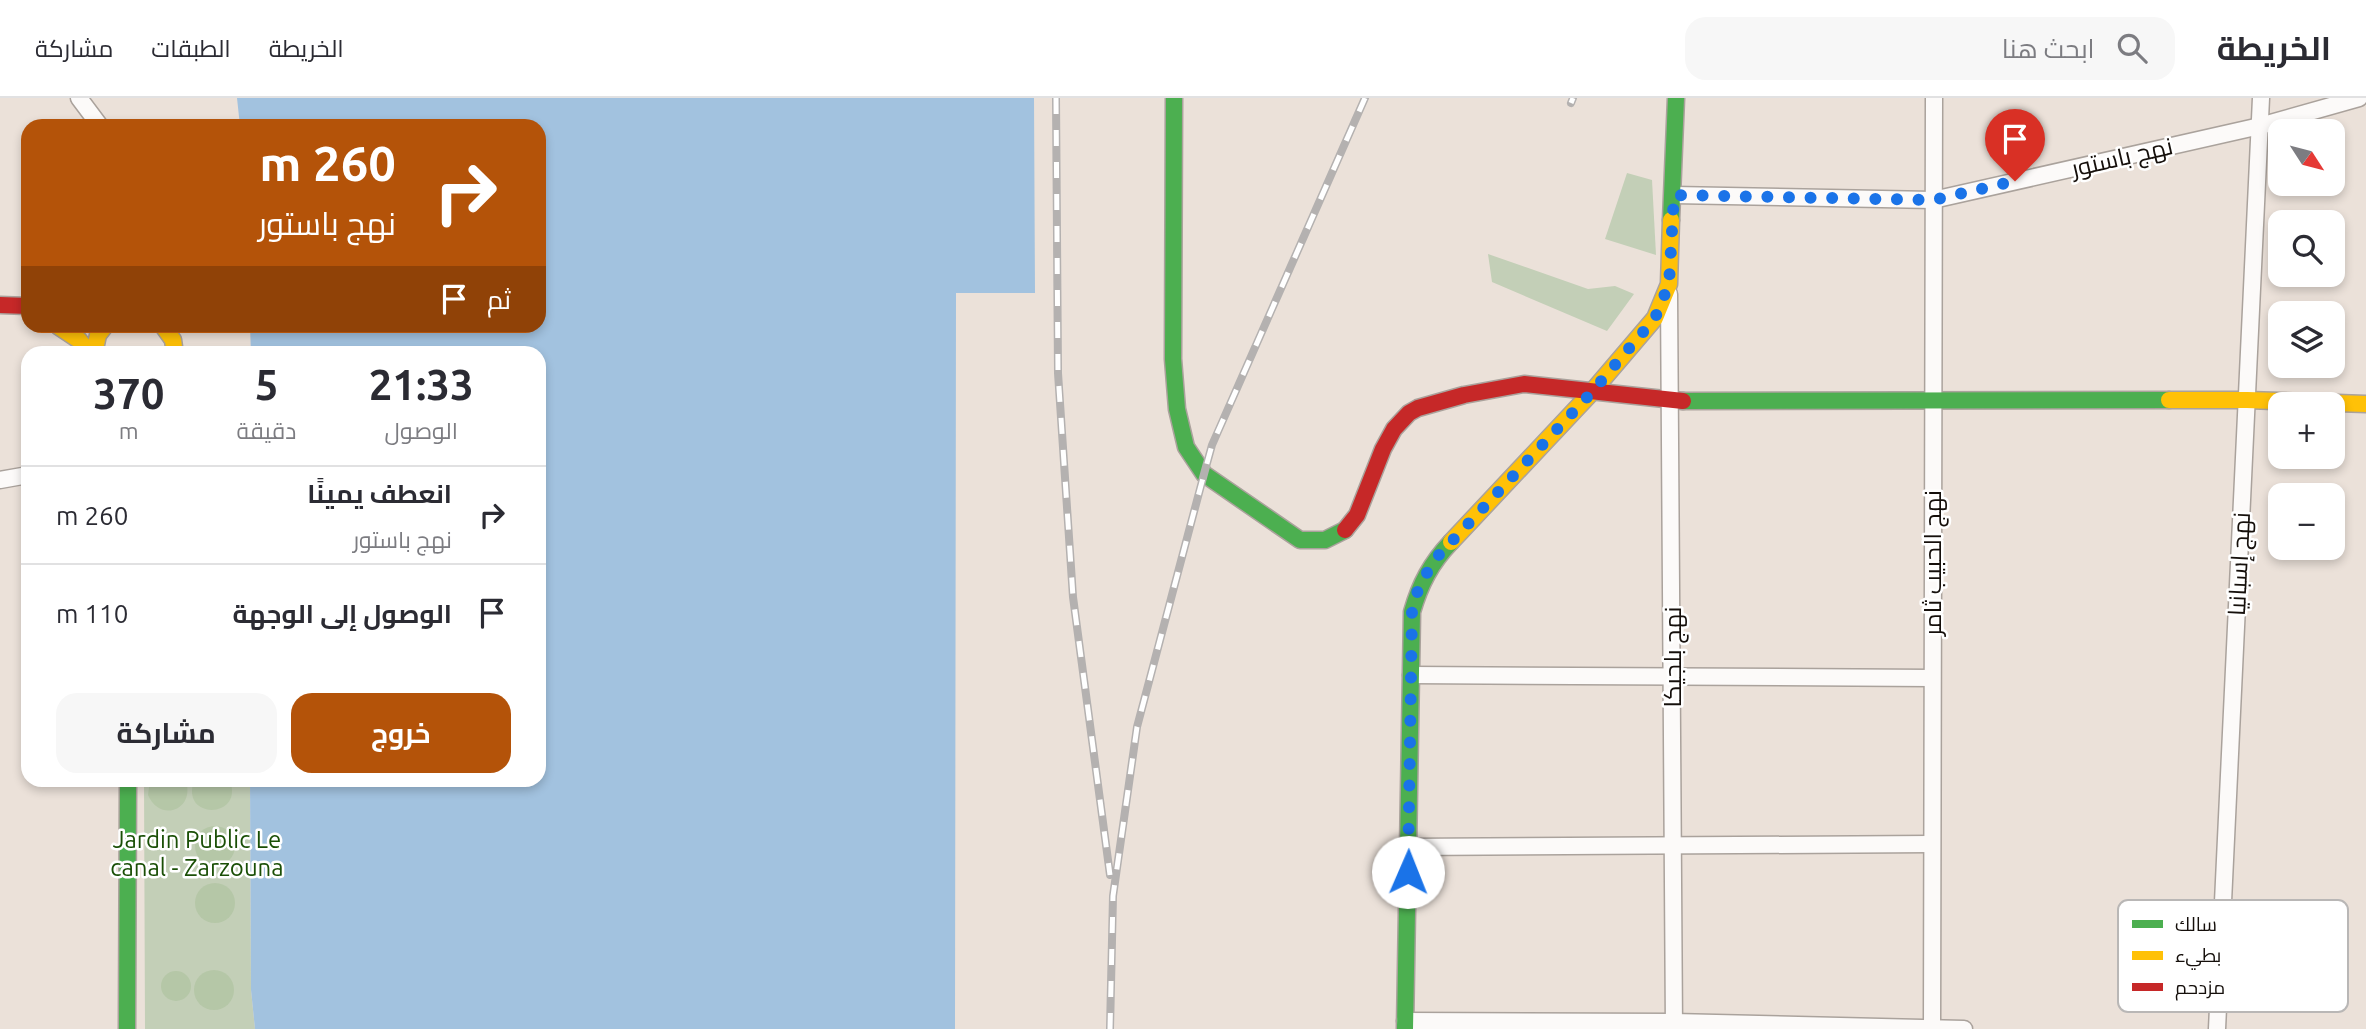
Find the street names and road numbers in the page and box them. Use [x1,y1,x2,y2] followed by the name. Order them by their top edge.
[2067,132,2176,185] street label: نهج باستور
[1919,490,1949,638] street label: نهج الحبيب ثامر
[2223,511,2258,617] street label: نهج إسبانيا
[1659,607,1689,708] street label: نهج بلجيكا

